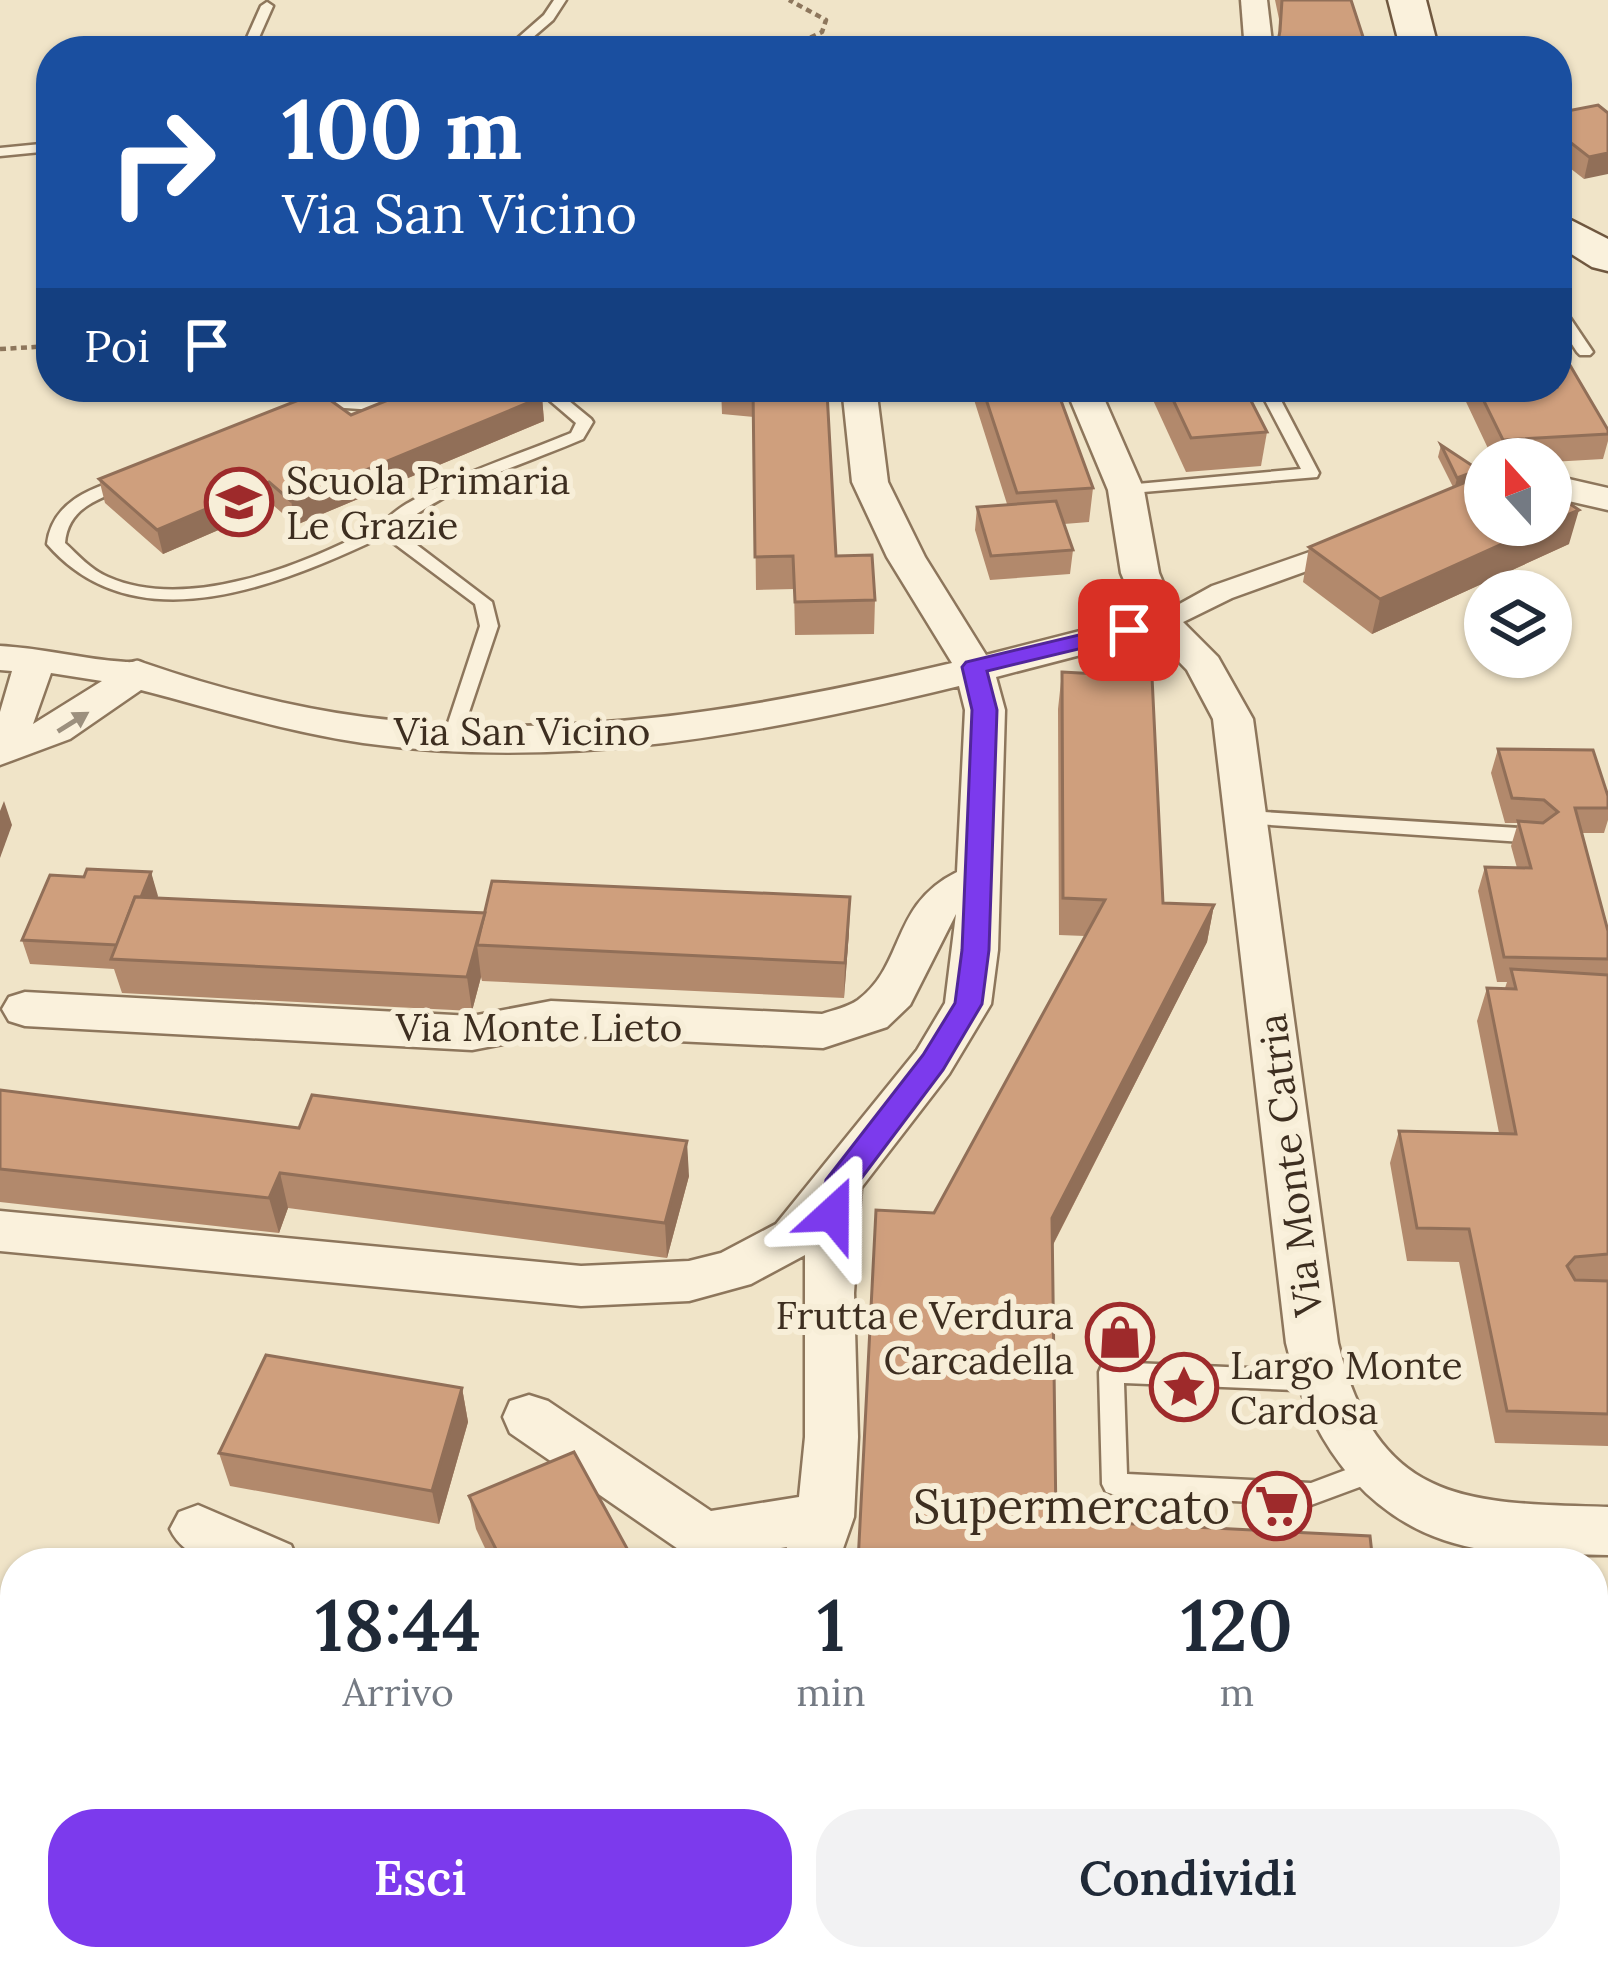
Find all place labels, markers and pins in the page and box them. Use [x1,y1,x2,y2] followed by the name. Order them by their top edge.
[286,455,570,550] place label: Scuola Primaria Le Grazie
[204,467,274,537] school or university icon: Scuola Primaria Le Grazie
[1078,579,1180,681] pin
[775,1290,1074,1385] place label: Frutta e Verdura Carcadella
[1085,1302,1155,1372] shop icon: Frutta e Verdura Carcadella
[1230,1340,1463,1435] place label: Largo Monte Cardosa
[1149,1352,1219,1422] place icon: Largo Monte Cardosa
[1242,1471,1312,1541] supermarket icon: Supermercato
[913,1475,1230,1536] place label: Supermercato

